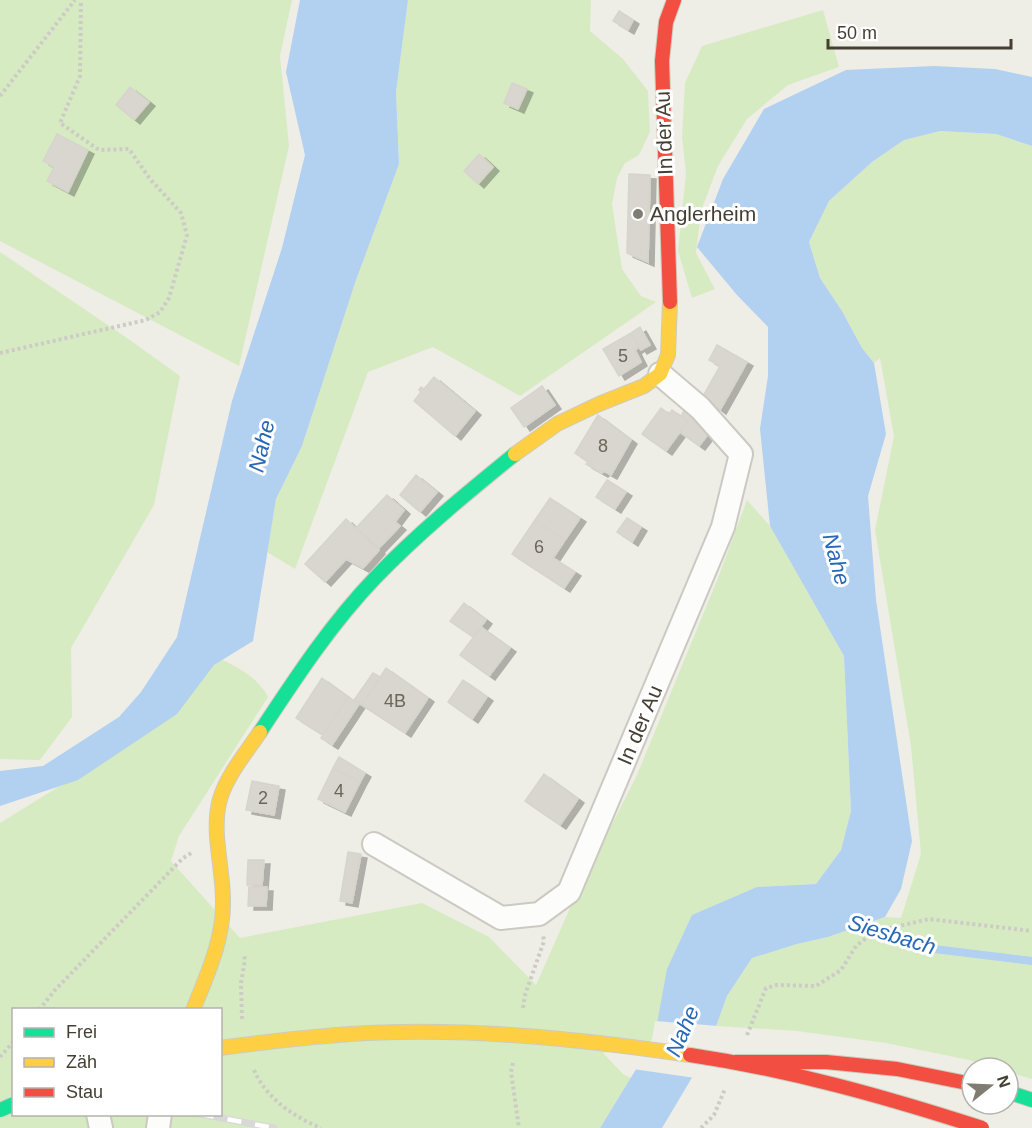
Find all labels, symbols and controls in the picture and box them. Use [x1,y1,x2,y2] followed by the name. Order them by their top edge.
[828,12,1011,50] scale bar
[837,23,877,43] text: 50 m
[651,91,676,175] street label: In der Au
[650,202,756,225] place label: Anglerheim
[631,207,645,221] marker: Anglerheim
[618,346,628,366] house number: 5
[243,418,280,475] water label: Nahe
[598,436,608,456] house number: 8
[818,530,855,588] water label: Nahe
[534,537,544,557] house number: 6
[613,682,667,768] street label: In der Au
[384,691,406,711] house number: 4B
[334,781,344,801] house number: 4
[258,788,268,808] house number: 2
[845,909,939,960] water label: Siesbach
[661,1002,704,1060] water label: Nahe
[12,1008,222,1116] legend
[66,1022,97,1042] text: Frei
[66,1052,97,1072] text: Zäh
[960,1056,1020,1116] north arrow
[994,1073,1014,1090] text: N
[66,1082,103,1102] text: Stau

